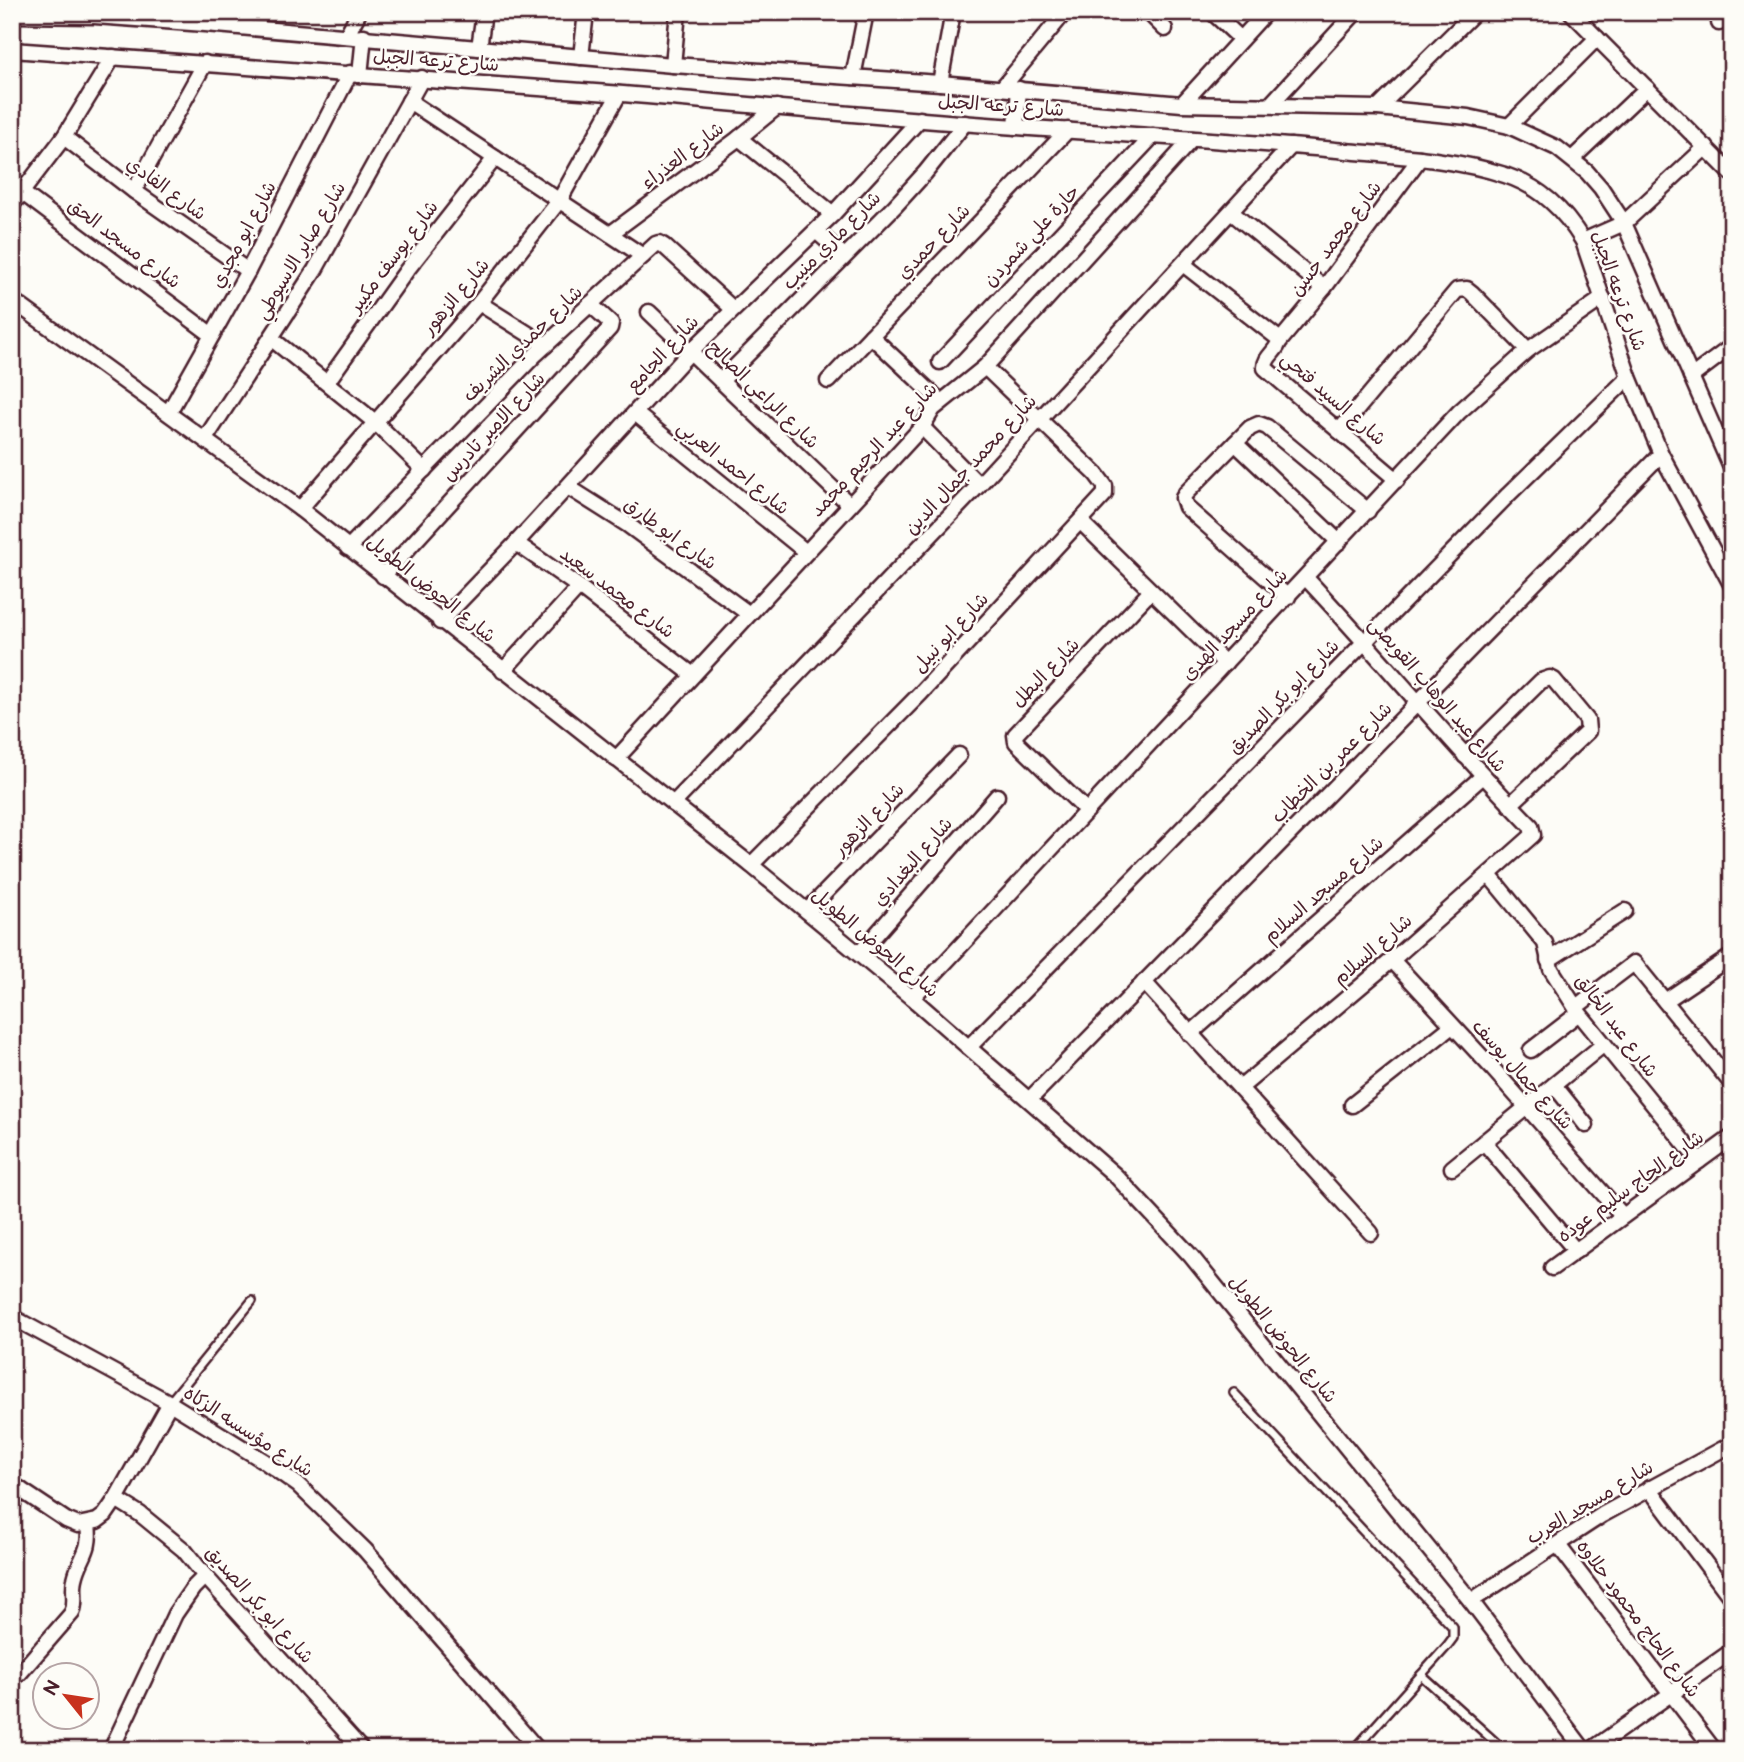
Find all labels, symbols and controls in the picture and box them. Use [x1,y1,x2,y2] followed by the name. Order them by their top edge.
[372,45,500,78] street label: شارع ترعه الجبل
[937,90,1065,123] street label: شارع ترعه الجبل
[637,117,730,195] street label: شارع العذراء
[120,152,210,227] street label: شارع الفادي
[1285,177,1388,302] street label: شارع محمد حسن
[206,178,284,293] street label: شارع ابو مجدي
[251,178,355,326] street label: شارع صابر الاسيوطي
[979,180,1088,294] street label: حارة علي شمردن
[778,187,887,296] street label: شارع ماري منيب
[62,194,185,295] street label: شارع مسجد الحق
[343,196,445,320] street label: شارع يوسف مكيير
[892,200,977,286] street label: شارع حمدي
[1585,228,1650,355] street label: شارع ترعه الجبل
[417,254,495,341] street label: شارع الزهور
[458,281,589,408] street label: شارع حمدي الشريف
[622,311,705,398] street label: شارع الجامع
[700,336,823,457] street label: شارع الراعي الصالح
[1273,347,1390,454] street label: شارع السيد فتحي
[438,368,551,487] street label: شارع الامير تادرس
[806,378,944,523] street label: شارع عبد الرحيم محمد
[900,390,1043,541] street label: شارع محمد جمال الدين
[670,416,794,523] street label: شارع احمد العربي
[619,493,721,576] street label: شارع ابو طارق
[362,530,500,649] street label: شارع الحوض الطويل
[555,542,679,644] street label: شارع محمد سعيد
[1177,564,1294,687] street label: شارع مسجد الهدى
[908,588,995,678] street label: شارع ابو نبيل
[1362,613,1511,778] street label: شارع عبد الوهاب القويصى
[1007,633,1086,713] street label: شارع البطل
[1223,635,1345,760] street label: شارع ابو بكر الصديق
[1267,698,1398,829] street label: شارع عمر بن الخطاب
[828,779,910,863] street label: شارع الزهور
[868,813,959,913] street label: شارع البغدادي
[1259,832,1390,950] street label: شارع مسجد السلام
[806,883,943,1004] street label: شارع الحوض الطويل
[1329,909,1419,992] street label: شارع السلام
[1569,970,1662,1083] street label: شارع عبد الخالق
[1466,1015,1577,1135] street label: شارع جمال يوسف
[1553,1126,1710,1249] street label: شارع الحاج سليم عوده
[1223,1270,1342,1408] street label: شارع الحوض الطويل
[178,1382,317,1483] street label: شارع مؤسسه الزكاه
[1522,1456,1658,1551] street label: شارع مسجد العرب
[1570,1536,1705,1703] street label: شارع الحاج محمود حلاوه
[199,1541,318,1669] street label: شارع ابو بكر الصديق
[32,1660,102,1730] north arrow
[39,1676,66,1700] text: N

